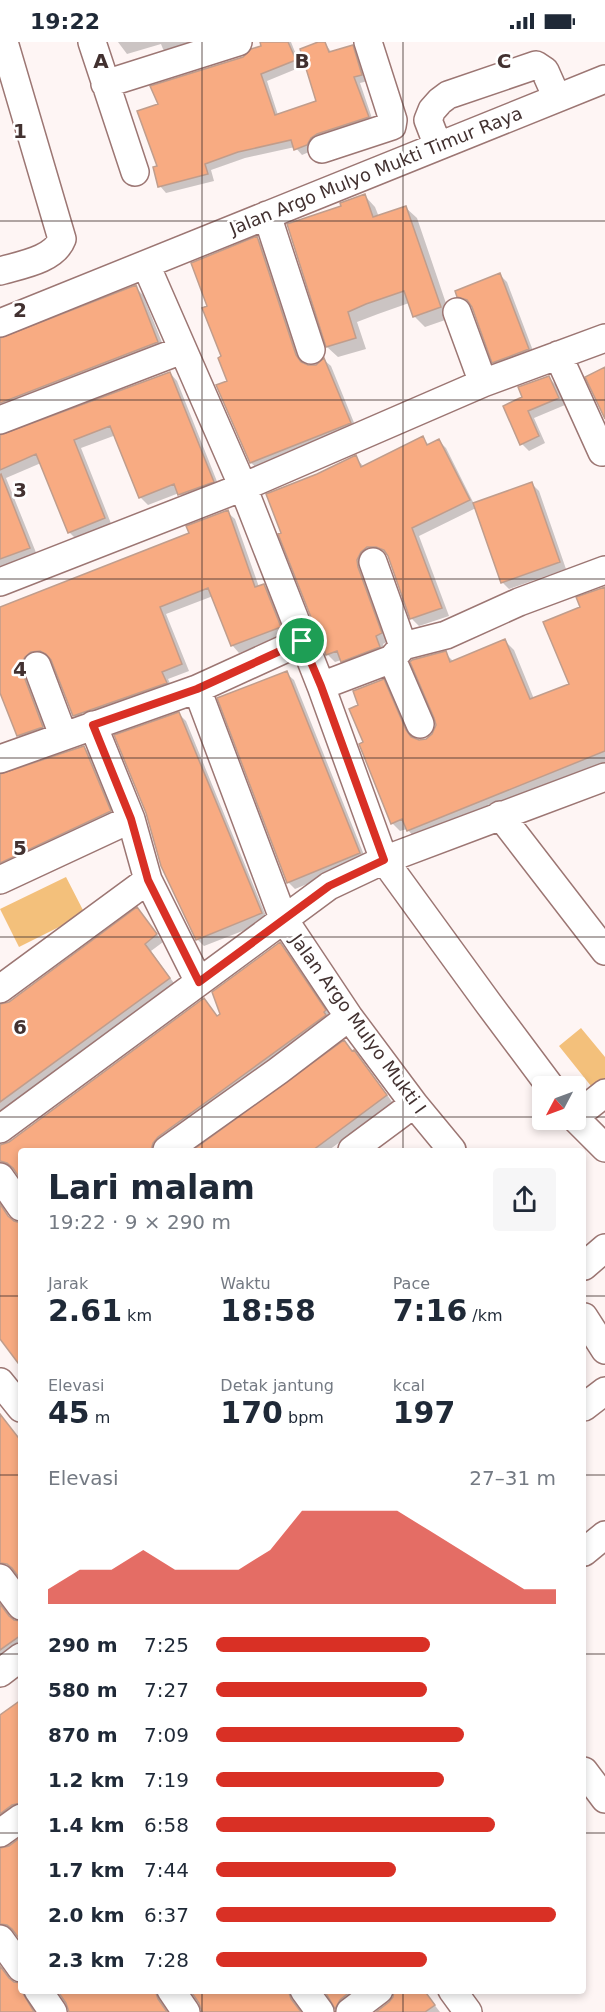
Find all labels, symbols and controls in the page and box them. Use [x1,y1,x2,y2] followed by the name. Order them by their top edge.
[30,9,100,34] text: 19:22
[93,49,109,73] text: A
[294,49,310,73] text: B
[497,49,511,73] text: C
[225,102,525,239] street label: Jalan Argo Mulyo Mukti Timur Raya
[13,119,27,143] text: 1
[13,298,27,322] text: 2
[13,478,27,502] text: 3
[276,615,327,666] pin
[285,624,318,657] icon: arrive
[13,657,27,681] text: 4
[13,836,27,860] text: 5
[286,929,431,1118] street label: Jalan Argo Mulyo Mukti I
[13,1015,27,1039] text: 6
[532,1076,586,1130] north arrow
[532,1076,586,1130] map controls
[48,1168,255,1207] text: Lari malam
[493,1168,556,1231] button: share
[48,1210,231,1234] text: 19:22 · 9 × 290 m
[48,1274,88,1293] text: Jarak
[220,1274,271,1293] text: Waktu
[393,1274,430,1293] text: Pace
[48,1293,122,1328] text: 2.61
[220,1293,316,1328] text: 18:58
[393,1293,467,1328] text: 7:16
[122,1306,152,1325] text: km
[467,1306,503,1325] text: /km
[48,1376,104,1395] text: Elevasi
[220,1376,334,1395] text: Detak jantung
[393,1376,425,1395] text: kcal
[48,1395,90,1430] text: 45
[220,1395,283,1430] text: 170
[393,1395,455,1430] text: 197
[90,1408,110,1427] text: m
[283,1408,324,1427] text: bpm
[48,1466,119,1490] text: Elevasi
[469,1466,556,1490] text: 27–31 m
[48,1633,118,1657] text: 290 m
[144,1633,189,1657] text: 7:25
[48,1678,118,1702] text: 580 m
[144,1678,189,1702] text: 7:27
[48,1723,118,1747] text: 870 m
[144,1723,189,1747] text: 7:09
[48,1768,125,1792] text: 1.2 km
[144,1768,189,1792] text: 7:19
[48,1813,125,1837] text: 1.4 km
[144,1813,189,1837] text: 6:58
[48,1858,125,1882] text: 1.7 km
[144,1858,189,1882] text: 7:44
[48,1903,125,1927] text: 2.0 km
[144,1903,189,1927] text: 6:37
[48,1948,125,1972] text: 2.3 km
[144,1948,189,1972] text: 7:28

